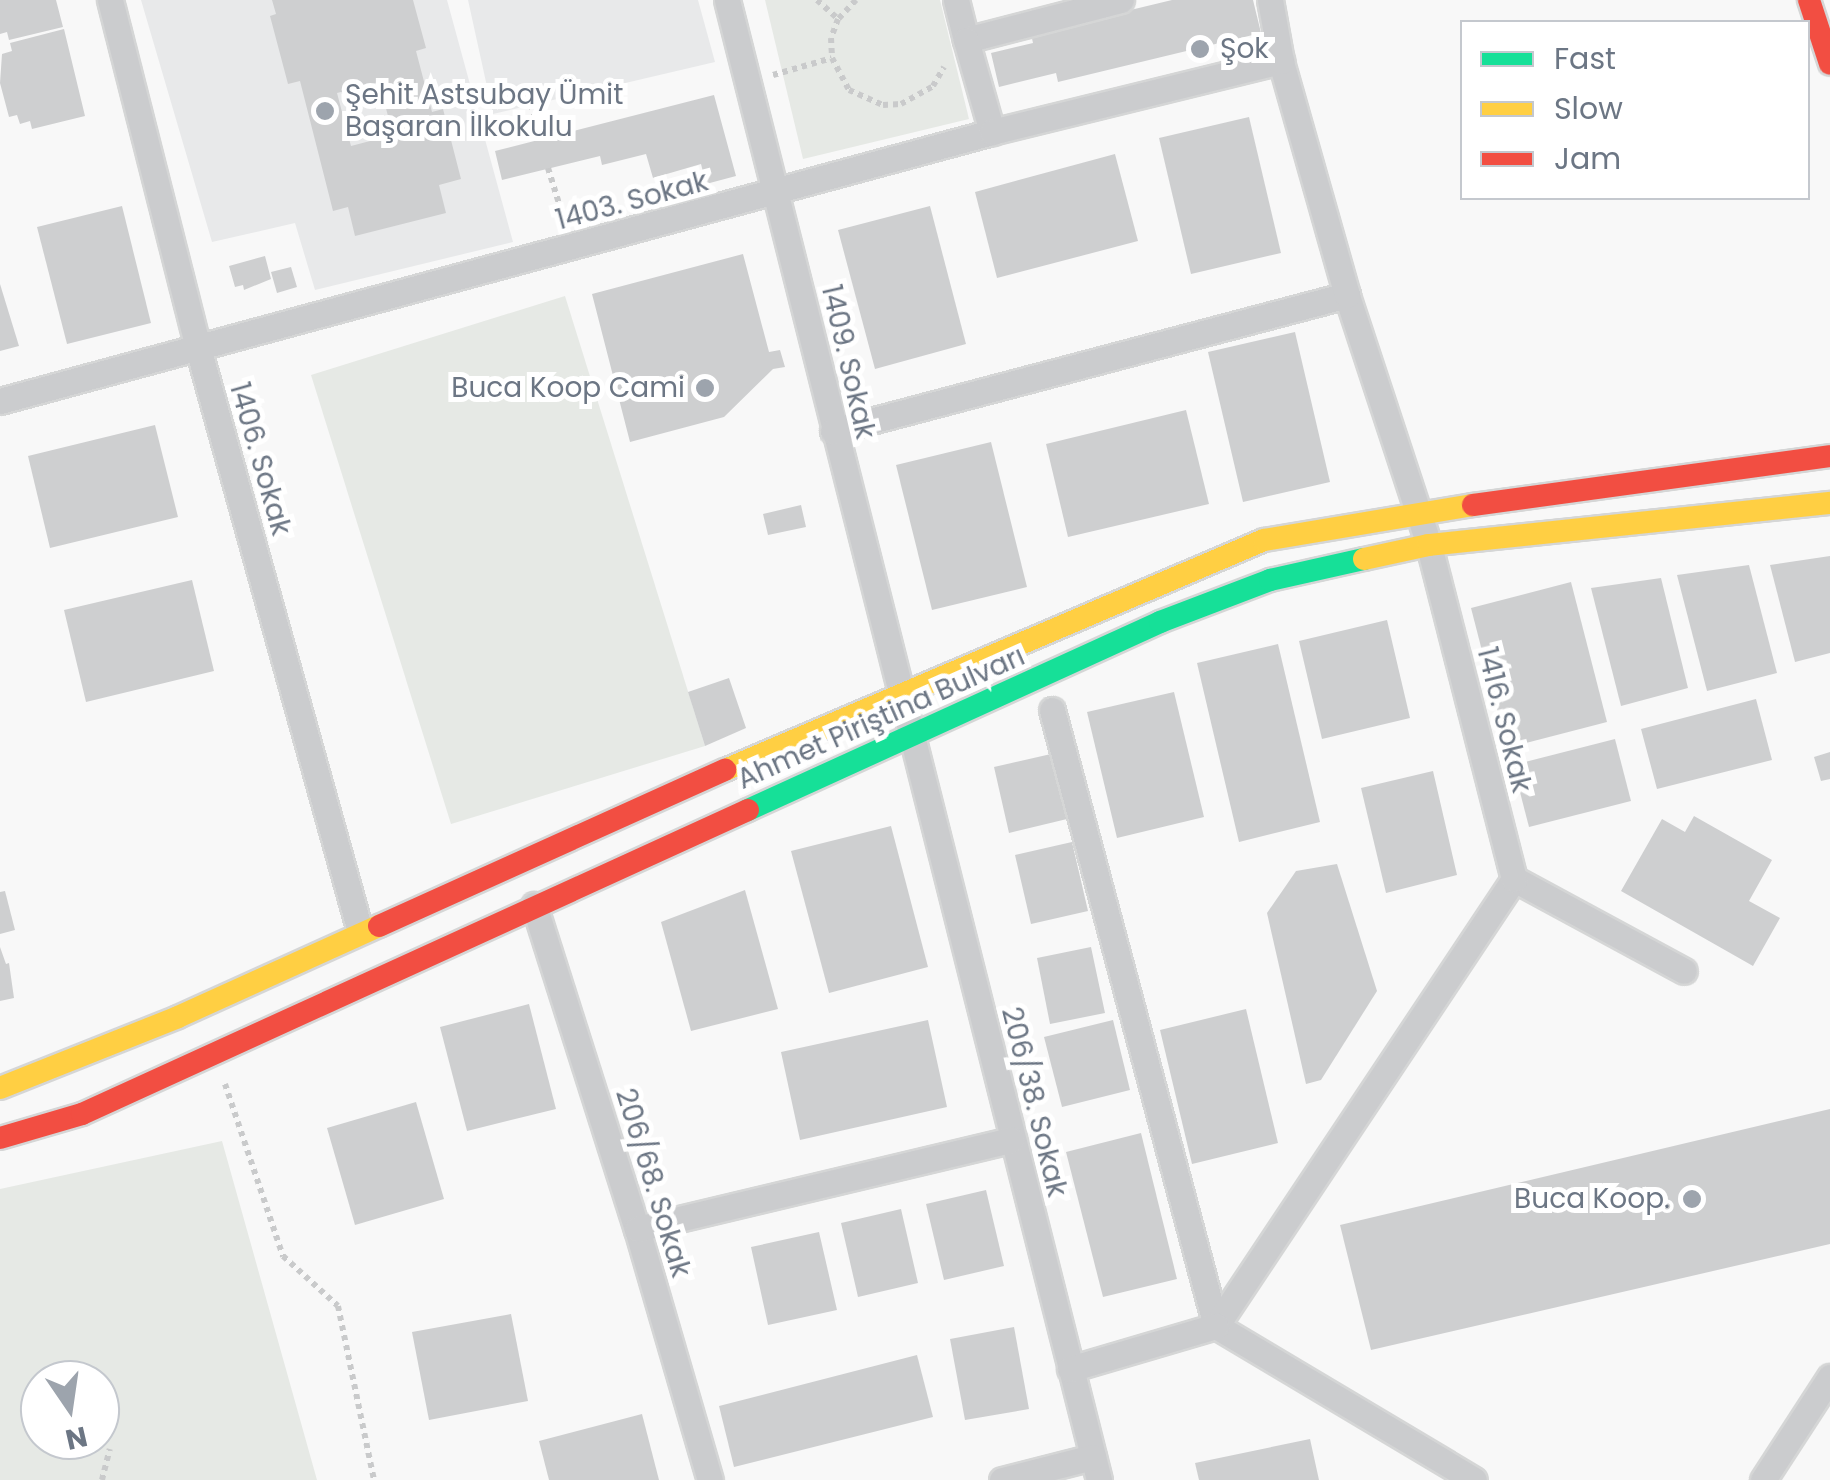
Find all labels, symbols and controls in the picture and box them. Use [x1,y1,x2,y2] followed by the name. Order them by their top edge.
[1460,20,1810,200] legend
[1220,32,1269,66] place label: Şok
[1554,37,1616,80] text: Fast
[1189,38,1211,60] marker: Şok
[345,78,623,144] place label: Şehit Astsubay Ümit Başaran İlkokulu
[1554,87,1623,130] text: Slow
[314,100,336,122] marker: Şehit Astsubay Ümit Başaran İlkokulu
[1554,137,1621,180] text: Jam
[552,165,712,237] street label: 1403. Sokak
[814,282,882,442] street label: 1409. Sokak
[451,371,685,405] place label: Buca Koop Cami
[694,377,716,399] marker: Buca Koop Cami
[222,379,298,539] street label: 1406. Sokak
[732,639,1030,797] street label: Ahmet Piriştina Bulvarı
[1470,644,1538,796] street label: 1416. Sokak
[994,1004,1074,1200] street label: 206/38. Sokak
[608,1085,698,1281] street label: 206/68. Sokak
[1514,1182,1670,1216] place label: Buca Koop.
[1679,1186,1705,1212] marker: Buca Koop.
[20,1360,120,1460] north arrow
[62,1416,91,1459] text: N

